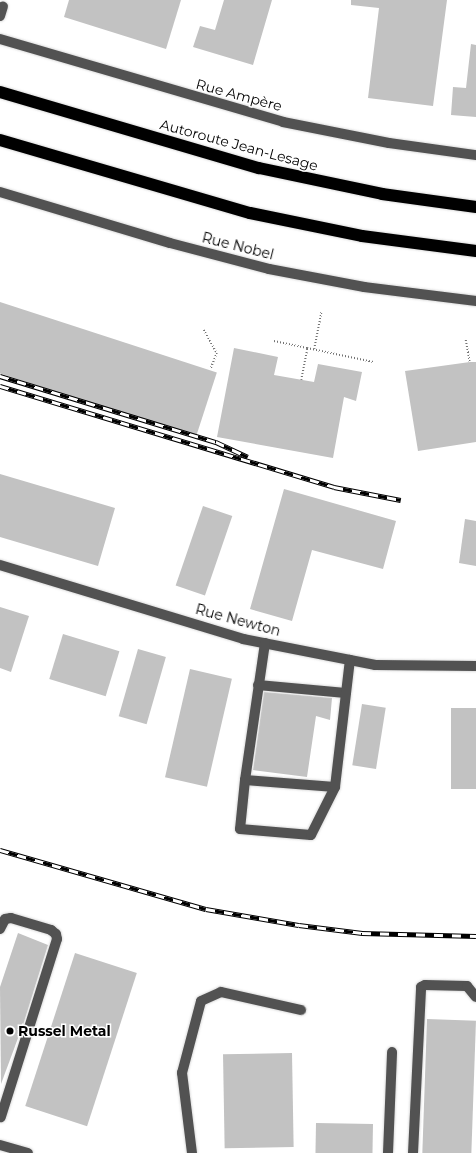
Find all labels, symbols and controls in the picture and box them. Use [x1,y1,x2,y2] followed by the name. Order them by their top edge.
[194,75,284,115] street label: Rue Ampère
[158,116,320,174] street label: Autoroute Jean-Lesage
[200,229,276,263] street label: Rue Nobel
[194,601,282,639] street label: Rue Newton
[18,1023,111,1039] place label: Russel Metal
[5,1026,15,1036] marker: Russel Metal

